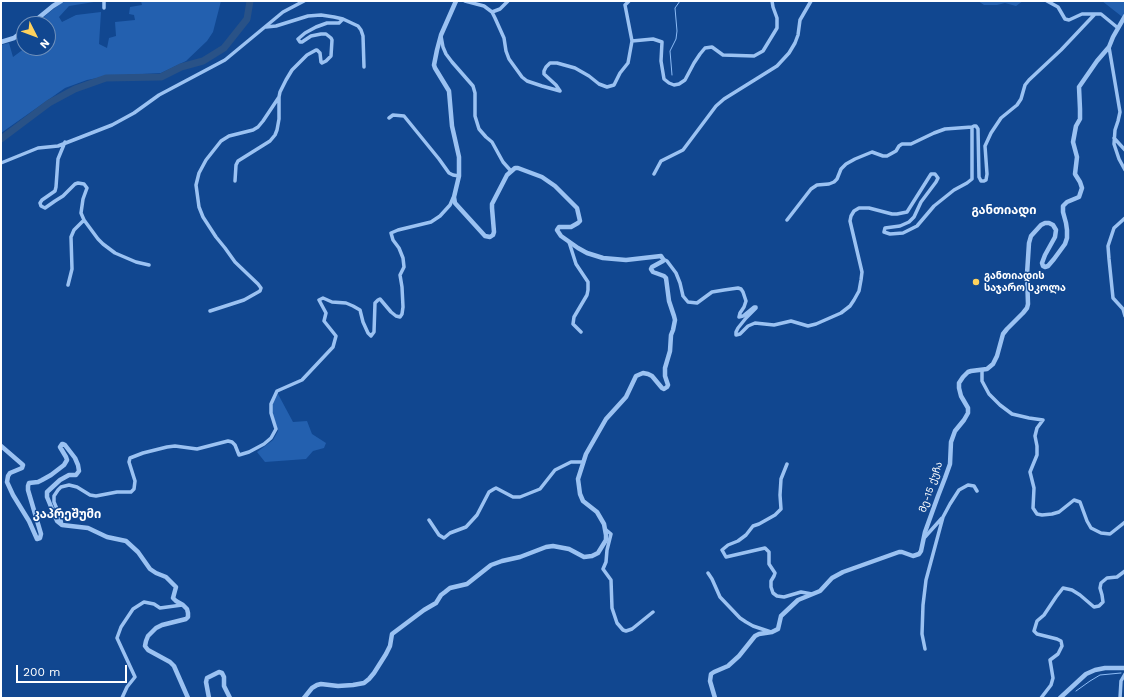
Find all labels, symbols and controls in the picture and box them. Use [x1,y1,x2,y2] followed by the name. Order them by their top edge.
[16,16,56,56] north arrow
[37,36,52,51] text: N
[971,203,1037,217] district label: განთიადი
[984,270,1066,294] place label: განთიადის საჯარო სკოლა
[971,277,981,287] marker: განთიადის საჯარო სკოლა
[917,460,945,514] street label: მე-15 ქუჩა
[33,507,101,521] district label: კაპრეშუმი
[18,657,129,683] scale bar
[23,665,60,679] text: 200 m

